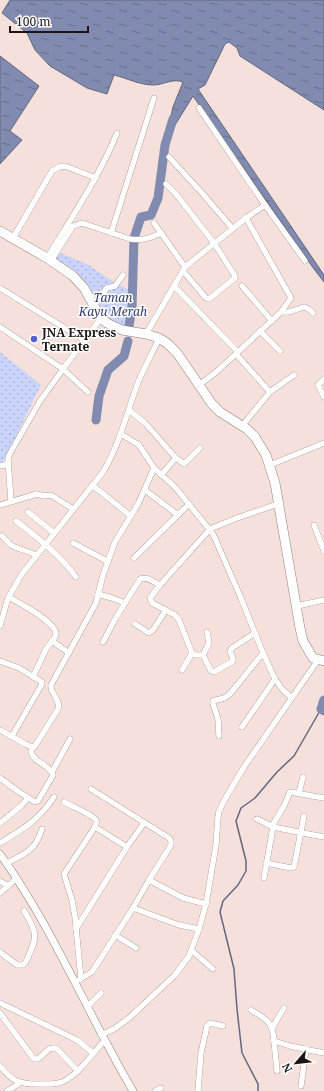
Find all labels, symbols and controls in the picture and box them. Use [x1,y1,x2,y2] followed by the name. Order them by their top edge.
[10,8,88,34] scale bar
[16,13,51,30] text: 100 m
[78,289,147,320] park label: Taman Kayu Merah
[41,324,117,355] place label: JNA Express Ternate
[29,334,39,344] marker: JNA Express Ternate
[276,1043,316,1083] north arrow
[278,1060,295,1075] text: N

